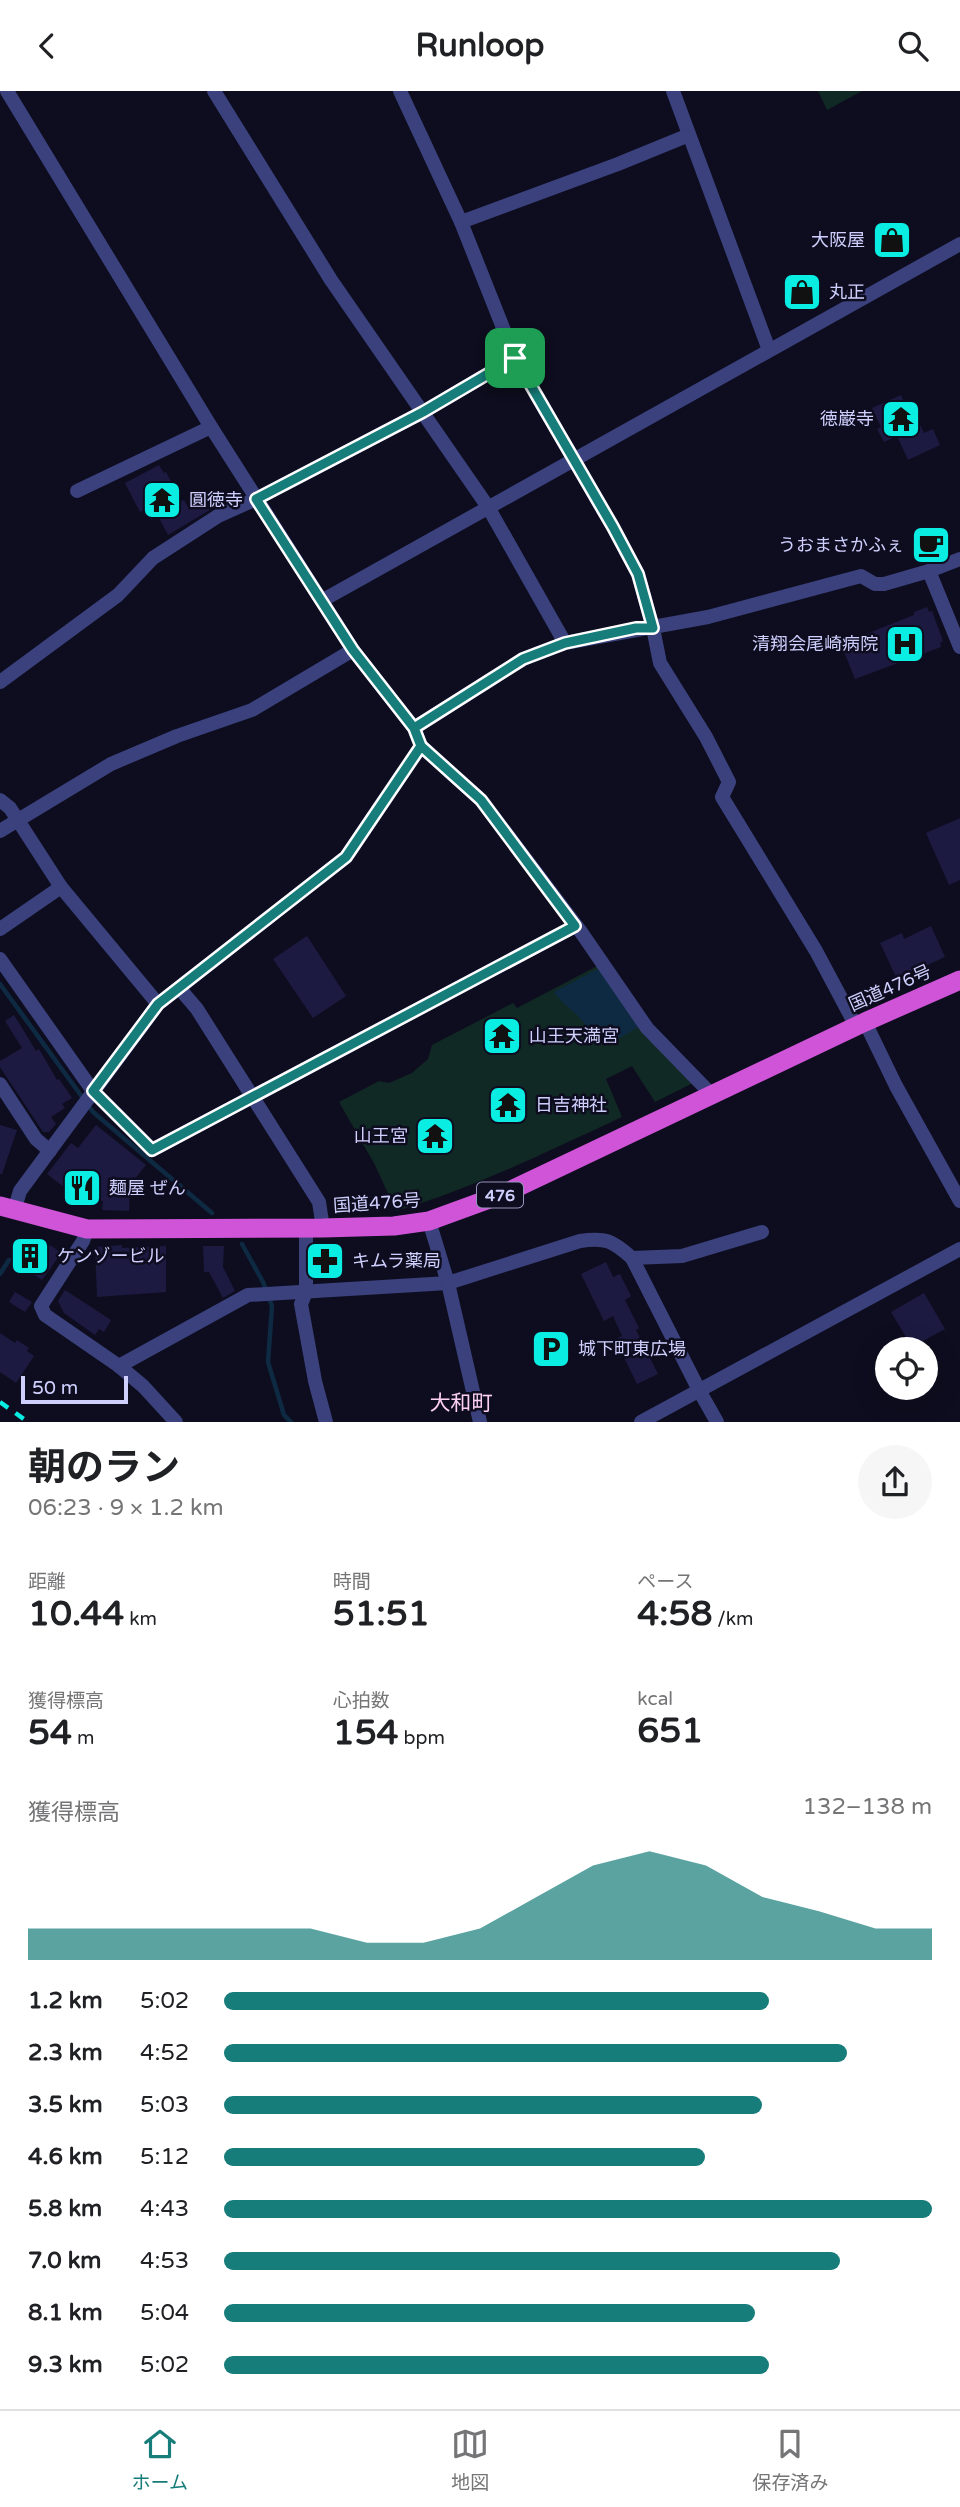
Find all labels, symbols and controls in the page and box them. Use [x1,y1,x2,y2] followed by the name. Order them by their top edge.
[28,27,66,65] icon: back
[416,27,544,65] text: Runloop
[894,27,932,65] icon: search
[871,219,913,261] shop icon: 大阪屋
[811,229,865,251] place label: 大阪屋
[781,271,823,313] shop icon: 丸正
[829,281,865,303] place label: 丸正
[485,328,545,388] pin
[496,339,534,377] icon: arrive
[880,398,922,440] temple icon: 徳巌寺
[820,408,874,430] place label: 徳巌寺
[141,479,183,521] temple icon: 圓徳寺
[189,489,243,511] place label: 圓徳寺
[910,524,952,566] cafe icon: うおまさかふぇ
[778,534,904,556] place label: うおまさかふぇ
[884,623,926,665] hospital icon: 清翔会尾崎病院
[752,633,878,655] place label: 清翔会尾崎病院
[845,960,935,1016] street label: 国道476号
[481,1015,523,1057] temple icon: 山王天満宮
[529,1025,619,1047] place label: 山王天満宮
[487,1084,529,1126] temple icon: 日吉神社
[535,1094,607,1116] place label: 日吉神社
[414,1115,456,1157] temple icon: 山王宮
[354,1125,408,1147] place label: 山王宮
[61,1167,103,1209] restaurant icon: 麺屋 ぜん
[109,1177,186,1199] place label: 麺屋 ぜん
[477,1183,523,1207] road number: 476
[332,1189,422,1217] street label: 国道476号
[9,1235,51,1277] building icon: ケンゾービル
[304,1240,346,1282] pharmacy icon: キムラ薬局
[57,1245,164,1267] place label: ケンゾービル
[352,1250,441,1272] place label: キムラ薬局
[530,1328,572,1370] parking icon: 城下町東広場
[875,1337,938,1400] map controls
[875,1337,938,1400] button: locate
[578,1338,686,1360] place label: 城下町東広場
[21,1373,128,1405] scale bar
[32,1377,78,1399] text: 50 m
[430,1391,493,1416] district label: 大和町
[28,1445,180,1491] text: 朝のラン
[858,1445,932,1519] button: share
[28,1494,224,1522] text: 06:23 · 9 × 1.2 km
[28,1571,66,1593] text: 距離
[333,1571,371,1593] text: 時間
[637,1571,693,1593] text: ペース
[28,1593,124,1635] text: 10.44
[333,1593,430,1635] text: 51:51
[637,1593,712,1635] text: 4:58
[124,1608,157,1630] text: km
[712,1608,754,1630] text: /km
[637,1688,673,1710] text: kcal
[28,1690,104,1712] text: 獲得標高
[333,1690,390,1712] text: 心拍数
[637,1710,703,1752] text: 651
[28,1712,72,1754] text: 54
[333,1712,399,1754] text: 154
[72,1727,94,1749] text: m
[399,1727,445,1749] text: bpm
[803,1793,932,1821] text: 132–138 m
[28,1799,120,1827] text: 獲得標高
[28,1987,103,2015] text: 1.2 km
[140,1987,189,2015] text: 5:02
[28,2039,103,2067] text: 2.3 km
[140,2039,189,2067] text: 4:52
[28,2091,103,2119] text: 3.5 km
[140,2091,189,2119] text: 5:03
[28,2143,103,2171] text: 4.6 km
[140,2143,189,2171] text: 5:12
[28,2195,102,2223] text: 5.8 km
[140,2195,189,2223] text: 4:43
[28,2247,101,2275] text: 7.0 km
[140,2247,189,2275] text: 4:53
[28,2299,103,2327] text: 8.1 km
[140,2299,189,2327] text: 5:04
[28,2351,103,2379] text: 9.3 km
[140,2351,189,2379] text: 5:02
[132,2425,188,2494] tab: ホーム
[451,2425,489,2494] tab: 地図
[752,2425,828,2494] tab: 保存済み

